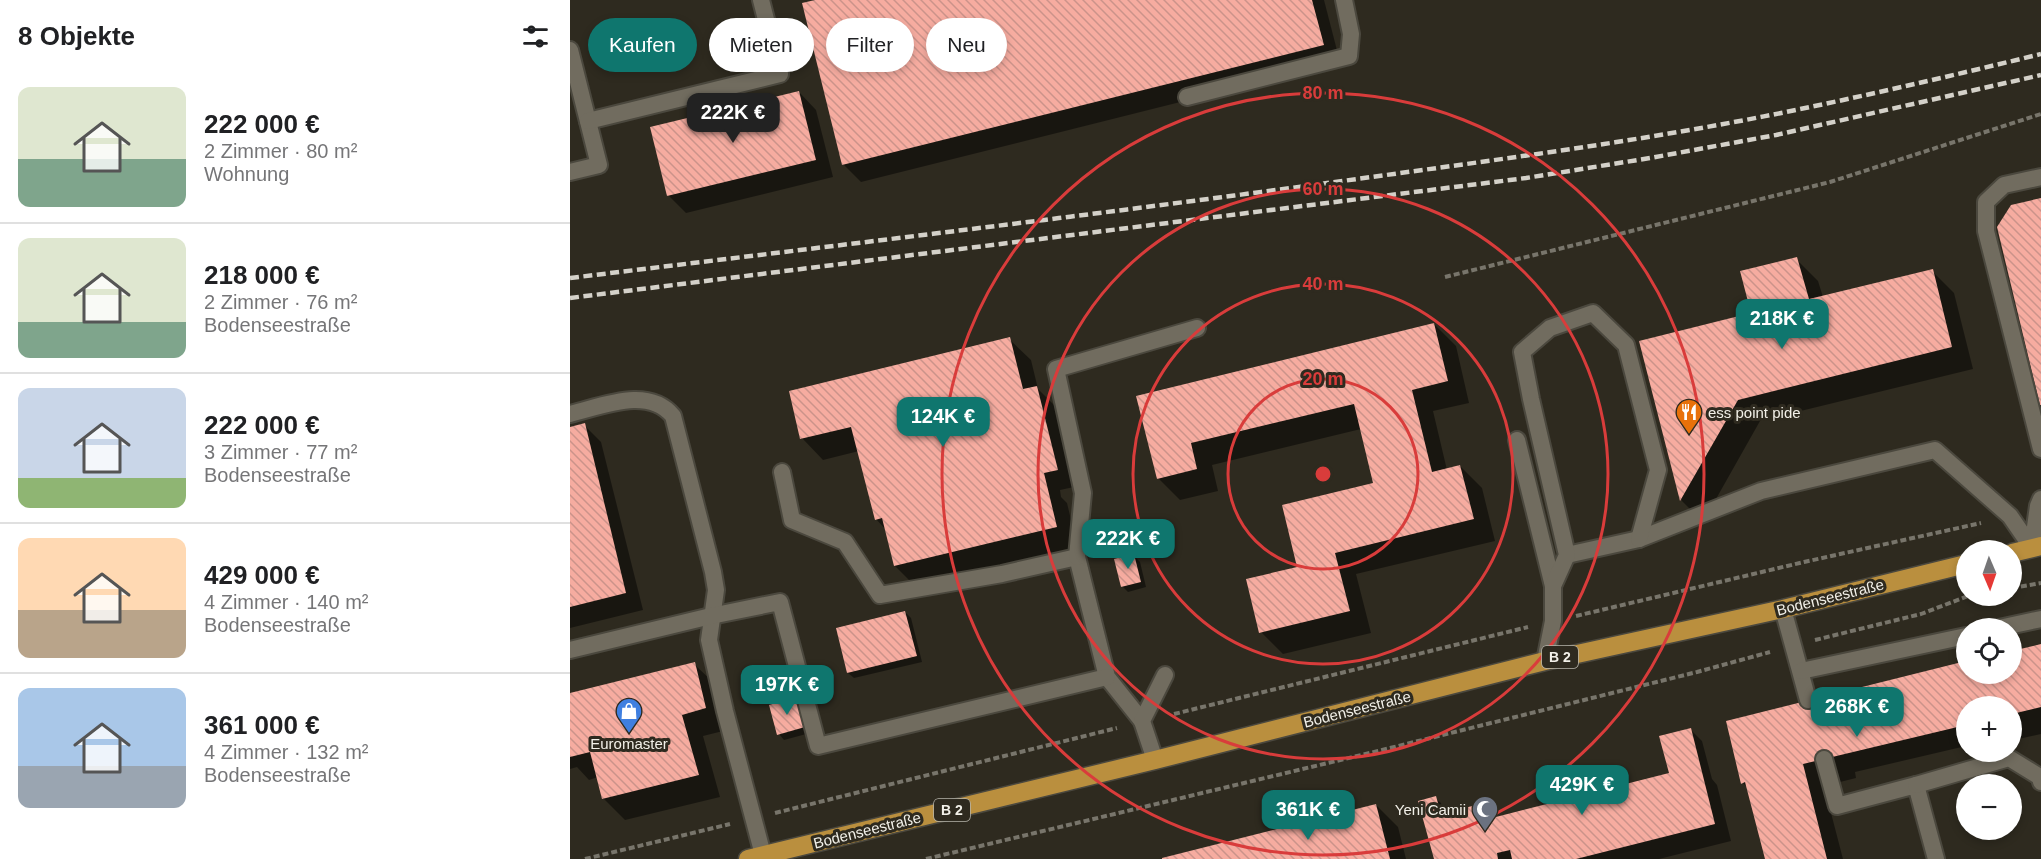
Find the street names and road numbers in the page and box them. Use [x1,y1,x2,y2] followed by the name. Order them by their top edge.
[1775,575,1885,619] street label: Bodenseestraße
[1542,646,1578,668] road number: B 2
[1302,687,1412,731] street label: Bodenseestraße
[934,799,970,821] road number: B 2
[812,808,922,852] street label: Bodenseestraße

